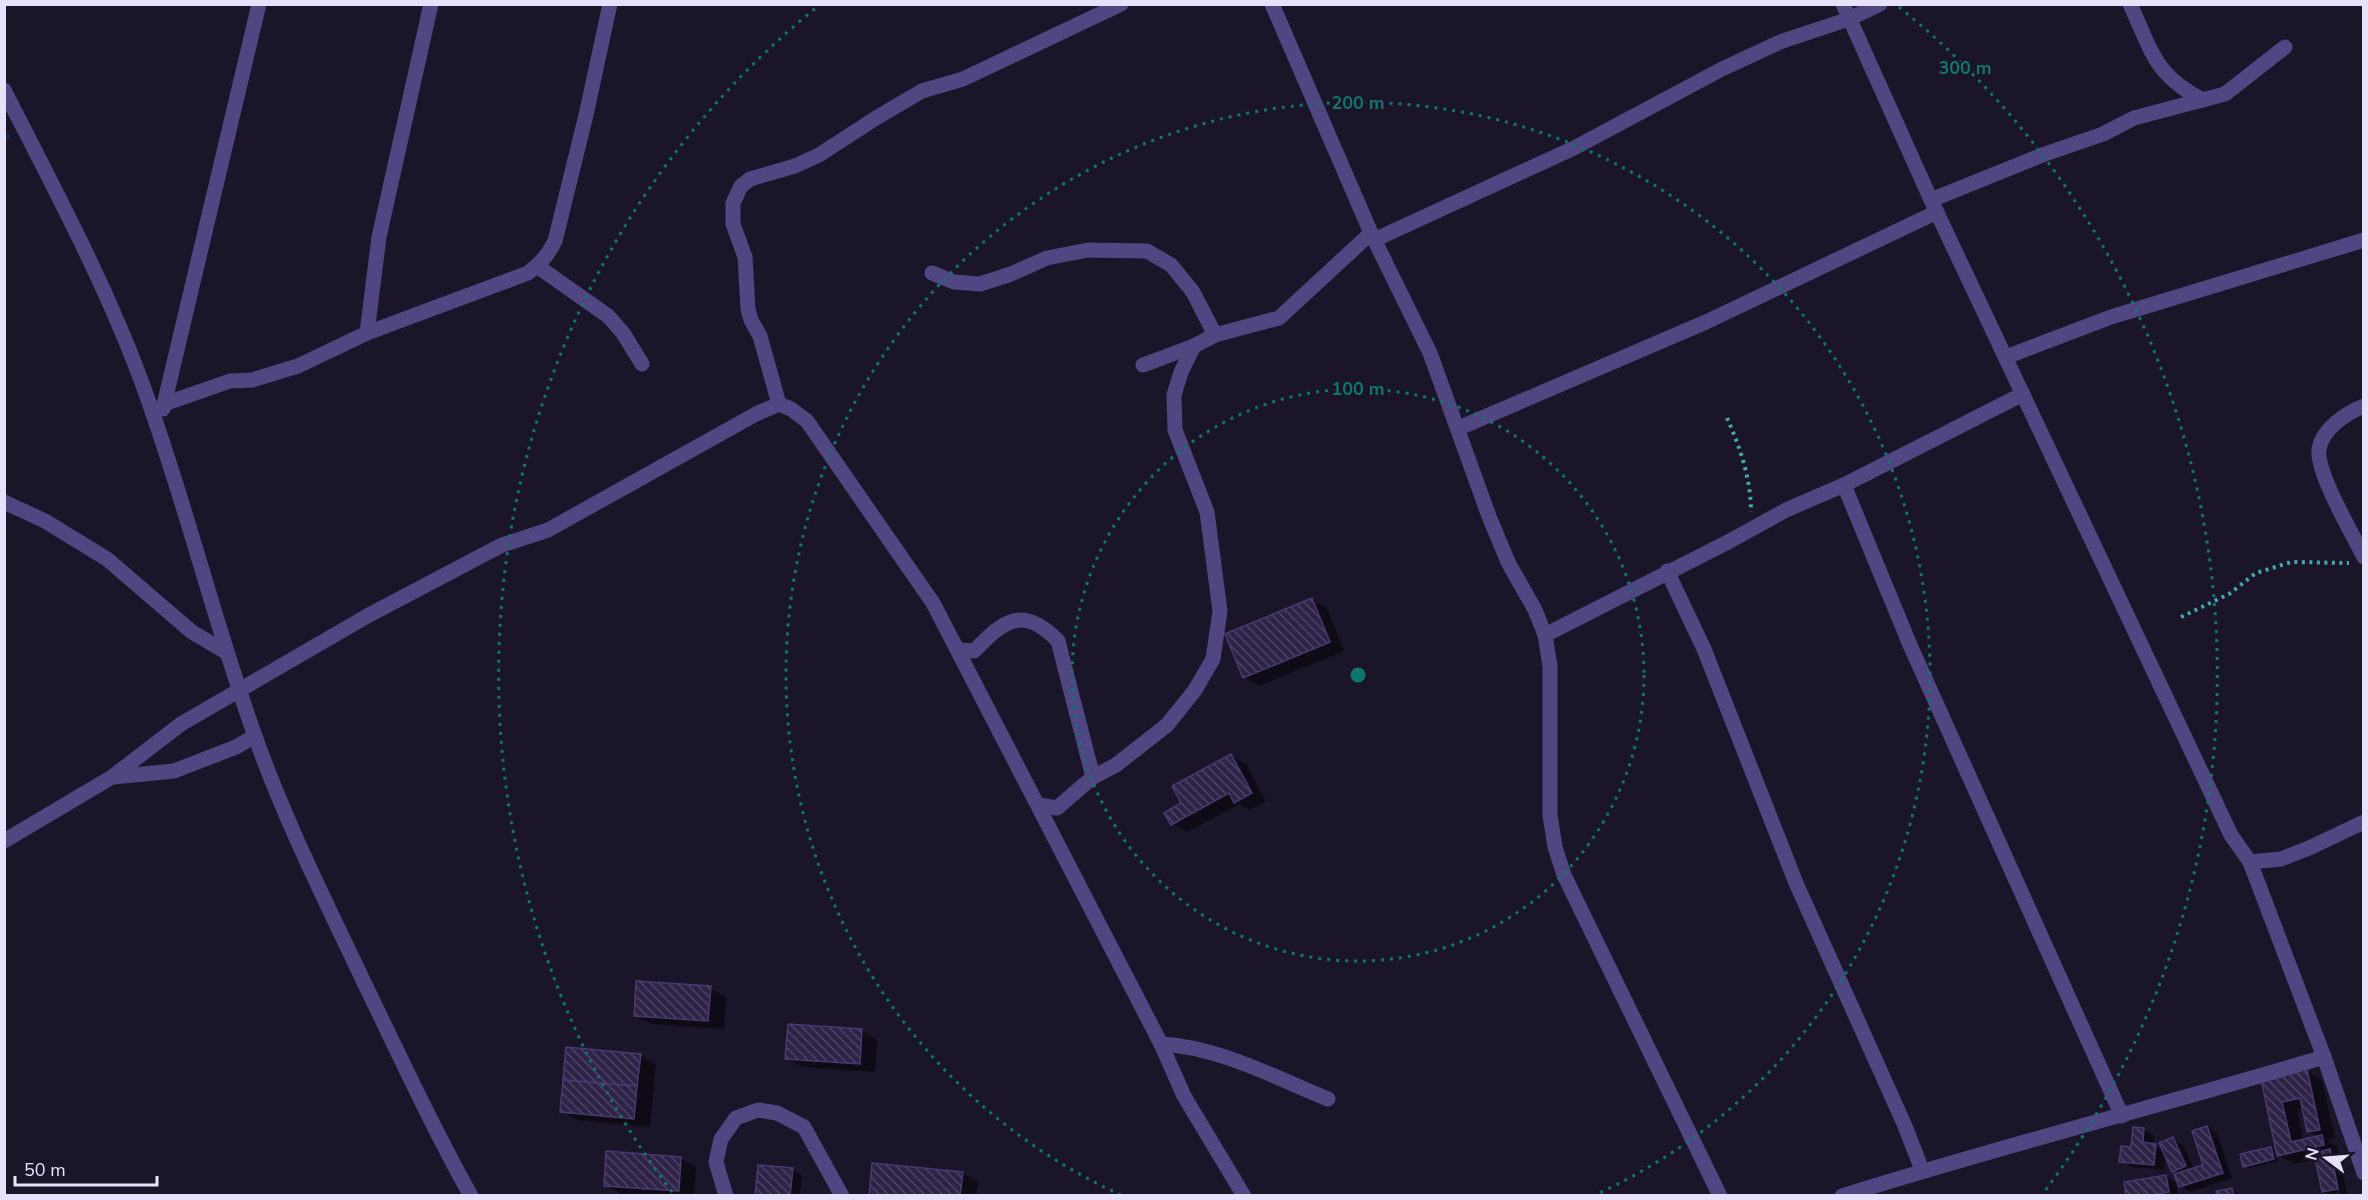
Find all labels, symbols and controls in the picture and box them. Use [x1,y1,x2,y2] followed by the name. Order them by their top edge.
[1938,56,1992,80] text: 300 m
[1331,91,1385,115] text: 200 m
[1331,377,1385,401] text: 100 m
[1348,665,1368,685] centre of rings
[2296,1128,2356,1188] north arrow
[2300,1145,2325,1163] text: N
[15,1149,158,1187] scale bar
[24,1158,66,1182] text: 50 m

